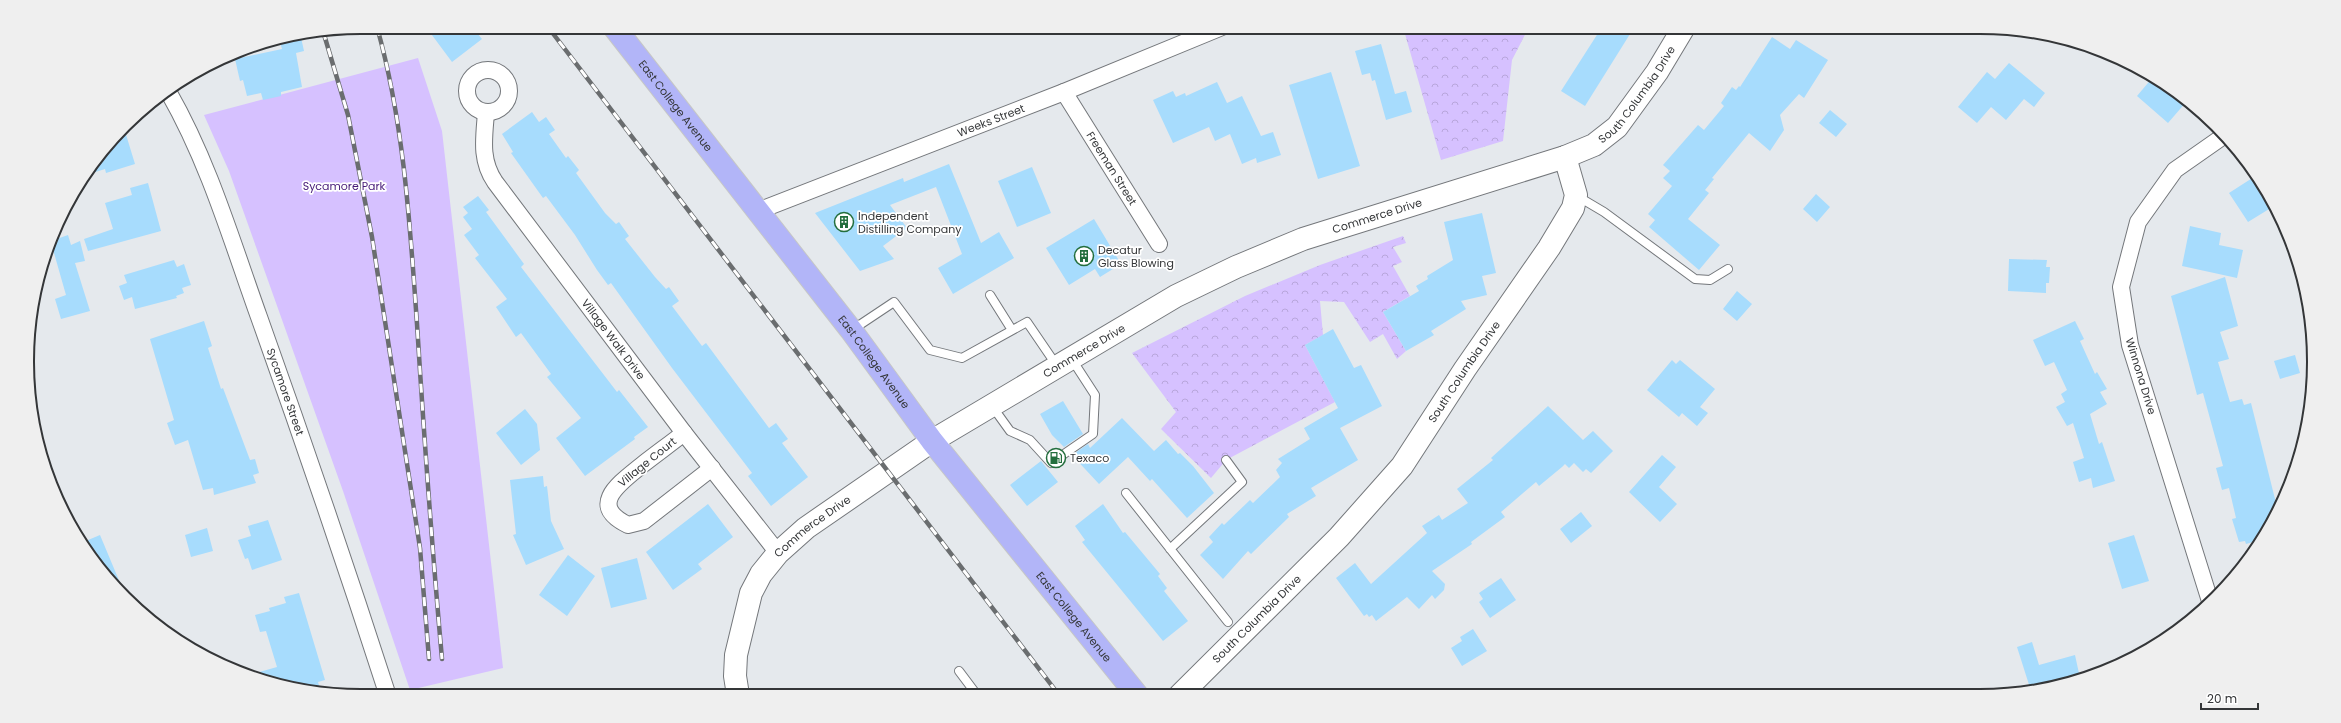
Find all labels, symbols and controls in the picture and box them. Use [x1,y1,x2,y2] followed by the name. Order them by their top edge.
[1595,43,1679,147] street label: South Columbia Drive
[635,57,717,155] street label: East College Avenue
[955,100,1027,141] street label: Weeks Street
[1083,128,1141,208] street label: Freeman Street
[303,178,386,194] park label: Sycamore Park
[1330,194,1424,237] street label: Commerce Drive
[858,208,962,237] place label: Independent Distilling Company
[833,211,855,233] building icon: Independent Distilling Company
[1098,242,1174,271] place label: Decatur Glass Blowing
[1073,245,1095,267] building icon: Decatur Glass Blowing
[578,295,649,383] street label: Village Walk Drive
[834,312,914,412] street label: East College Avenue
[1424,318,1504,426] street label: South Columbia Drive
[1040,320,1128,381] street label: Commerce Drive
[2122,336,2160,417] street label: Winnona Drive
[263,346,308,438] street label: Sycamore Street
[614,433,680,491] street label: Village Court
[1045,447,1067,469] fuel station icon: Texaco
[1070,450,1109,466] place label: Texaco
[770,491,854,561] street label: Commerce Drive
[1032,568,1115,666] street label: East College Avenue
[1209,571,1305,667] street label: South Columbia Drive
[2201,685,2258,711] scale bar
[2207,690,2237,707] text: 20 m

